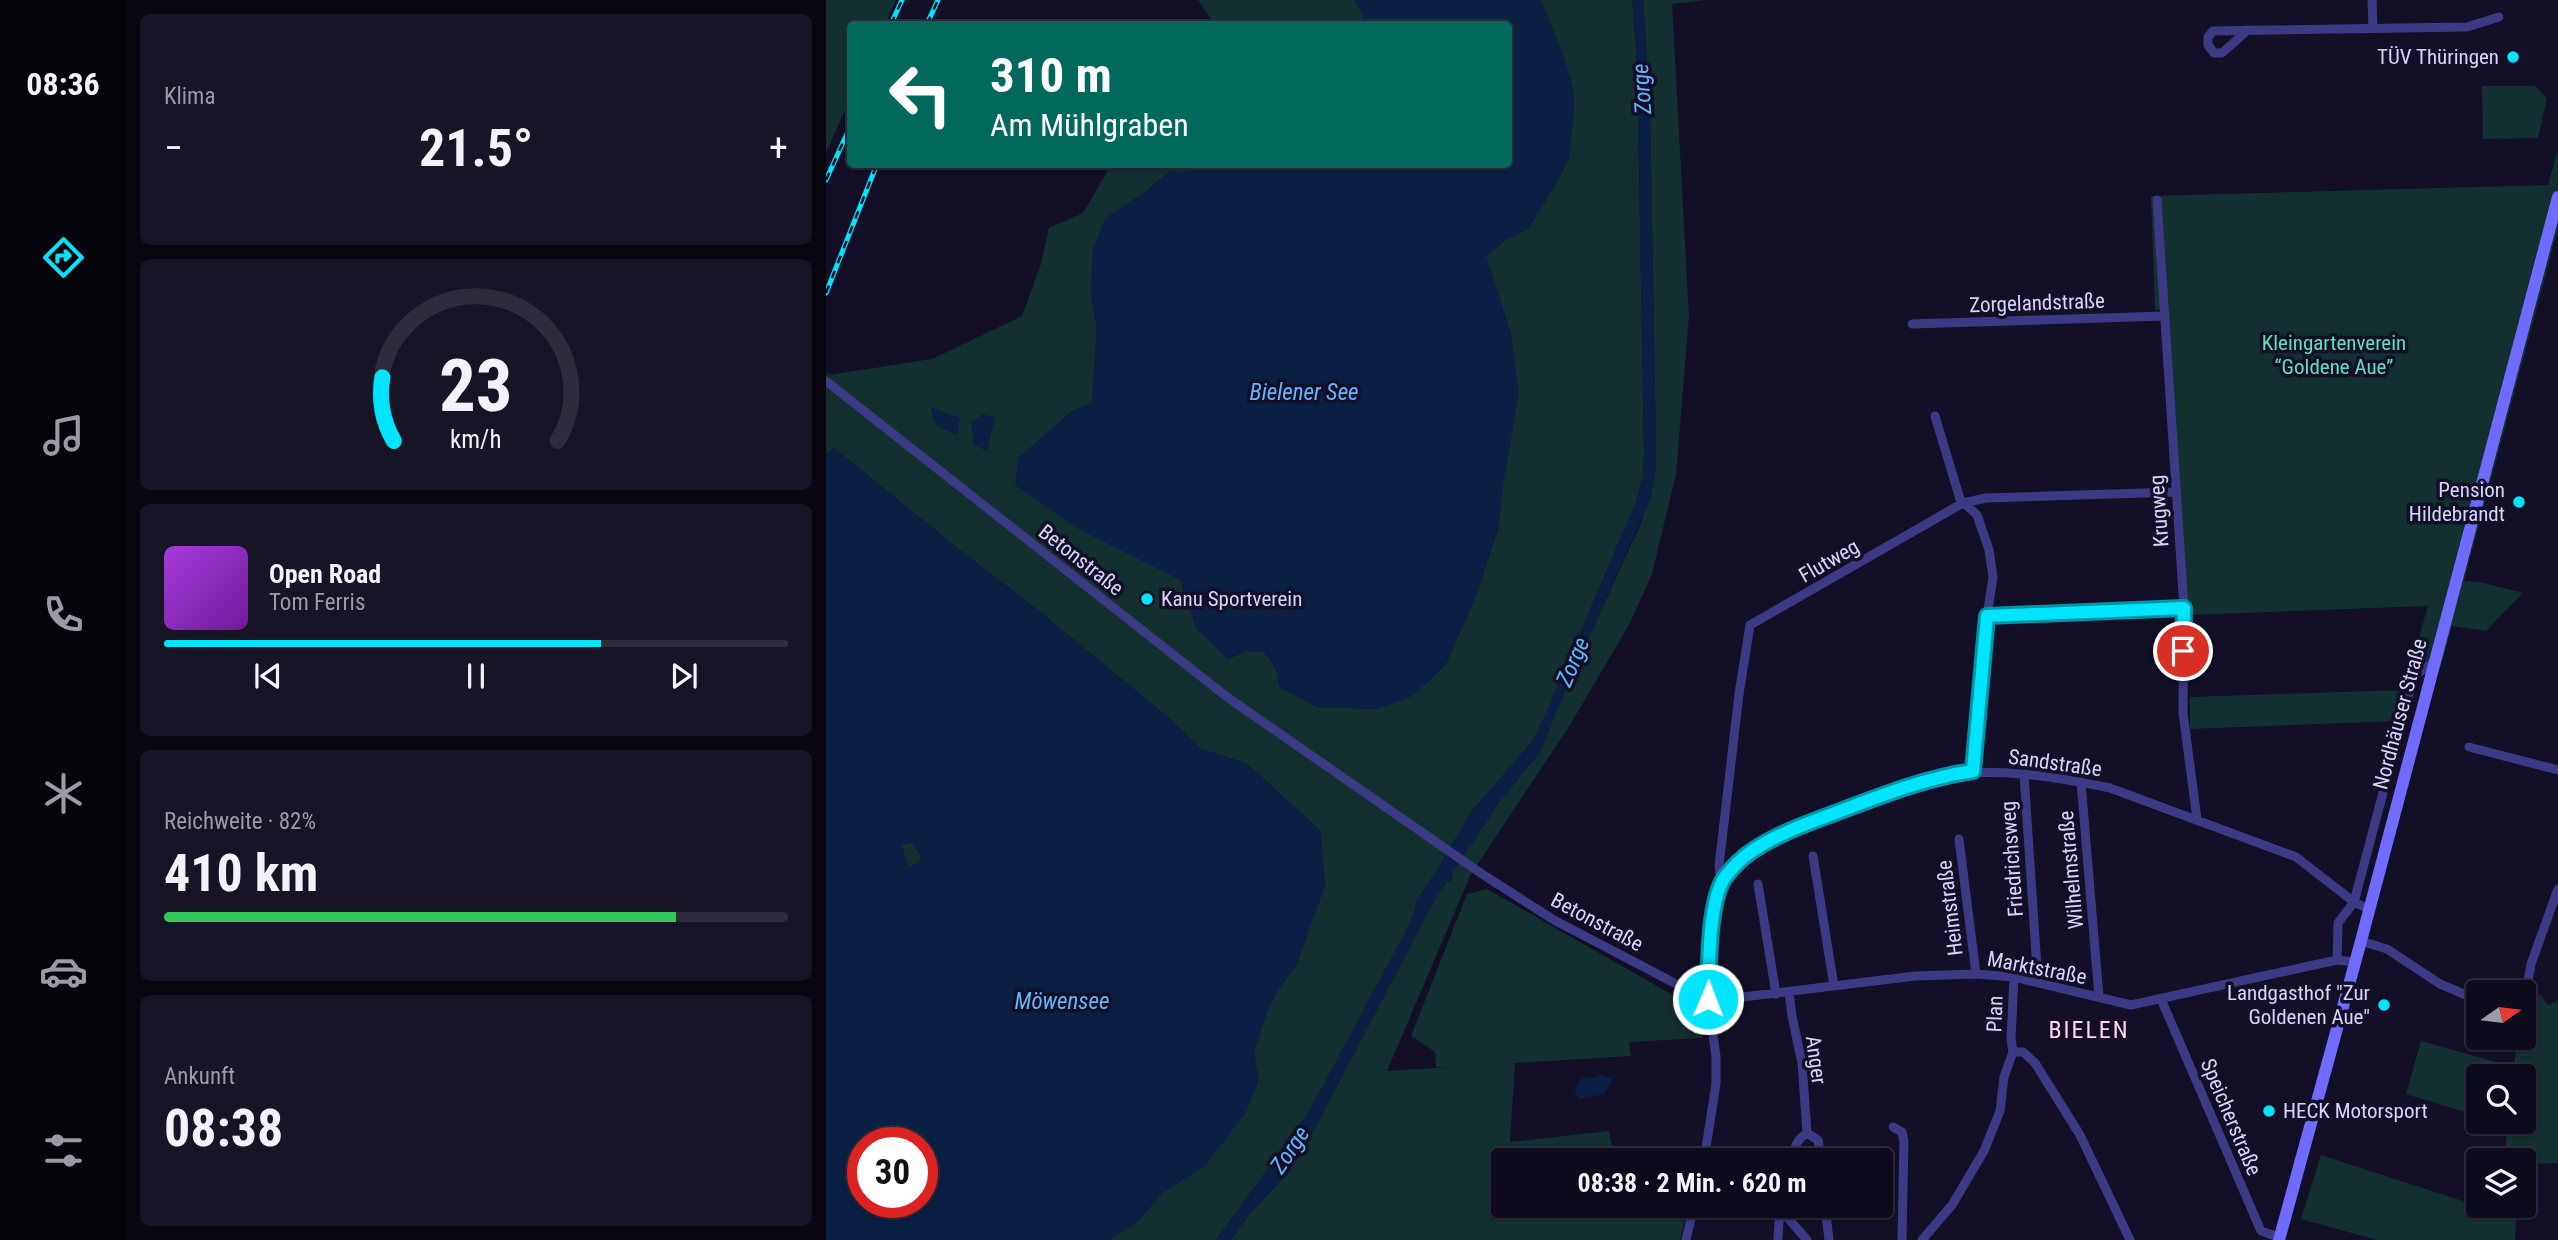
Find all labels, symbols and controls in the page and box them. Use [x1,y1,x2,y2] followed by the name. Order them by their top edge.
[2377,45,2499,69] place label: TÜV Thüringen
[990,47,1112,104] text: 310 m
[875,49,966,140] icon: left
[2505,49,2521,65] marker: TÜV Thüringen
[1627,63,1657,116] water label: Zorge
[26,65,100,103] text: 08:36
[164,83,215,110] text: Klima
[990,106,1189,144] text: Am Mühlgraben
[419,118,533,179] text: 21.5°
[164,126,183,170] text: −
[769,126,788,170] text: +
[39,233,88,282] icon: directions
[1969,289,2105,317] street label: Zorgelandstraße
[2262,331,2406,379] park label: Kleingartenverein “Goldene Aue”
[439,343,513,429] text: 23
[1249,379,1359,406] water label: Bielener See
[39,411,88,460] icon: music
[450,425,502,454] text: km/h
[2145,474,2173,548] street label: Krugweg
[2409,478,2505,526] place label: Pension Hildebrandt
[2511,494,2527,510] marker: Pension Hildebrandt
[1034,520,1128,601] street label: Betonstraße
[1795,534,1863,588] street label: Flutweg
[269,559,381,589] text: Open Road
[1161,587,1302,611] place label: Kanu Sportverein
[269,589,365,616] text: Tom Ferris
[39,590,88,639] icon: phone
[1139,591,1155,607] marker: Kanu Sportverein
[2153,621,2213,681] pin
[2164,632,2202,670] icon: arrive
[1550,633,1595,692] water label: Zorge
[2368,636,2432,792] street label: Nordhäuser Straße
[249,657,287,695] icon: previous
[457,657,495,695] icon: pause
[665,657,703,695] icon: next
[2007,745,2103,781] street label: Sandstraße
[39,769,88,818] icon: climate
[1996,800,2028,918] street label: Friedrichsweg
[164,808,316,835] text: Reichweite · 82%
[2054,810,2088,930] street label: Wilhelmstraße
[164,843,318,904] text: 410 km
[1932,859,1968,957] street label: Heimstraße
[1547,888,1647,956] street label: Betonstraße
[39,947,88,996] icon: car
[1985,947,2089,989] street label: Marktstraße
[1671,962,1745,1036] position arrow
[2466,980,2536,1050] north arrow
[2466,980,2536,1218] map controls
[2227,981,2370,1029] place label: Landgasthof "Zur Goldenen Aue"
[1015,988,1109,1015] water label: Möwensee
[1982,995,2008,1033] street label: Plan
[2376,997,2392,1013] marker: Landgasthof "Zur Goldenen Aue"
[2048,1016,2130,1044] district label: BIELEN
[1801,1034,1831,1086] street label: Anger
[2196,1055,2266,1179] street label: Speicherstraße
[164,1063,235,1090] text: Ankunft
[2466,1064,2536,1134] button: search
[164,1098,283,1159] text: 08:38
[2283,1099,2428,1123] place label: HECK Motorsport
[2261,1103,2277,1119] marker: HECK Motorsport
[1264,1121,1315,1179] water label: Zorge
[39,1126,88,1175] icon: filters
[847,1127,938,1218] speed limit sign: 30
[2466,1148,2536,1218] button: layers
[1578,1168,1806,1198] text: 08:38 · 2 Min. · 620 m

